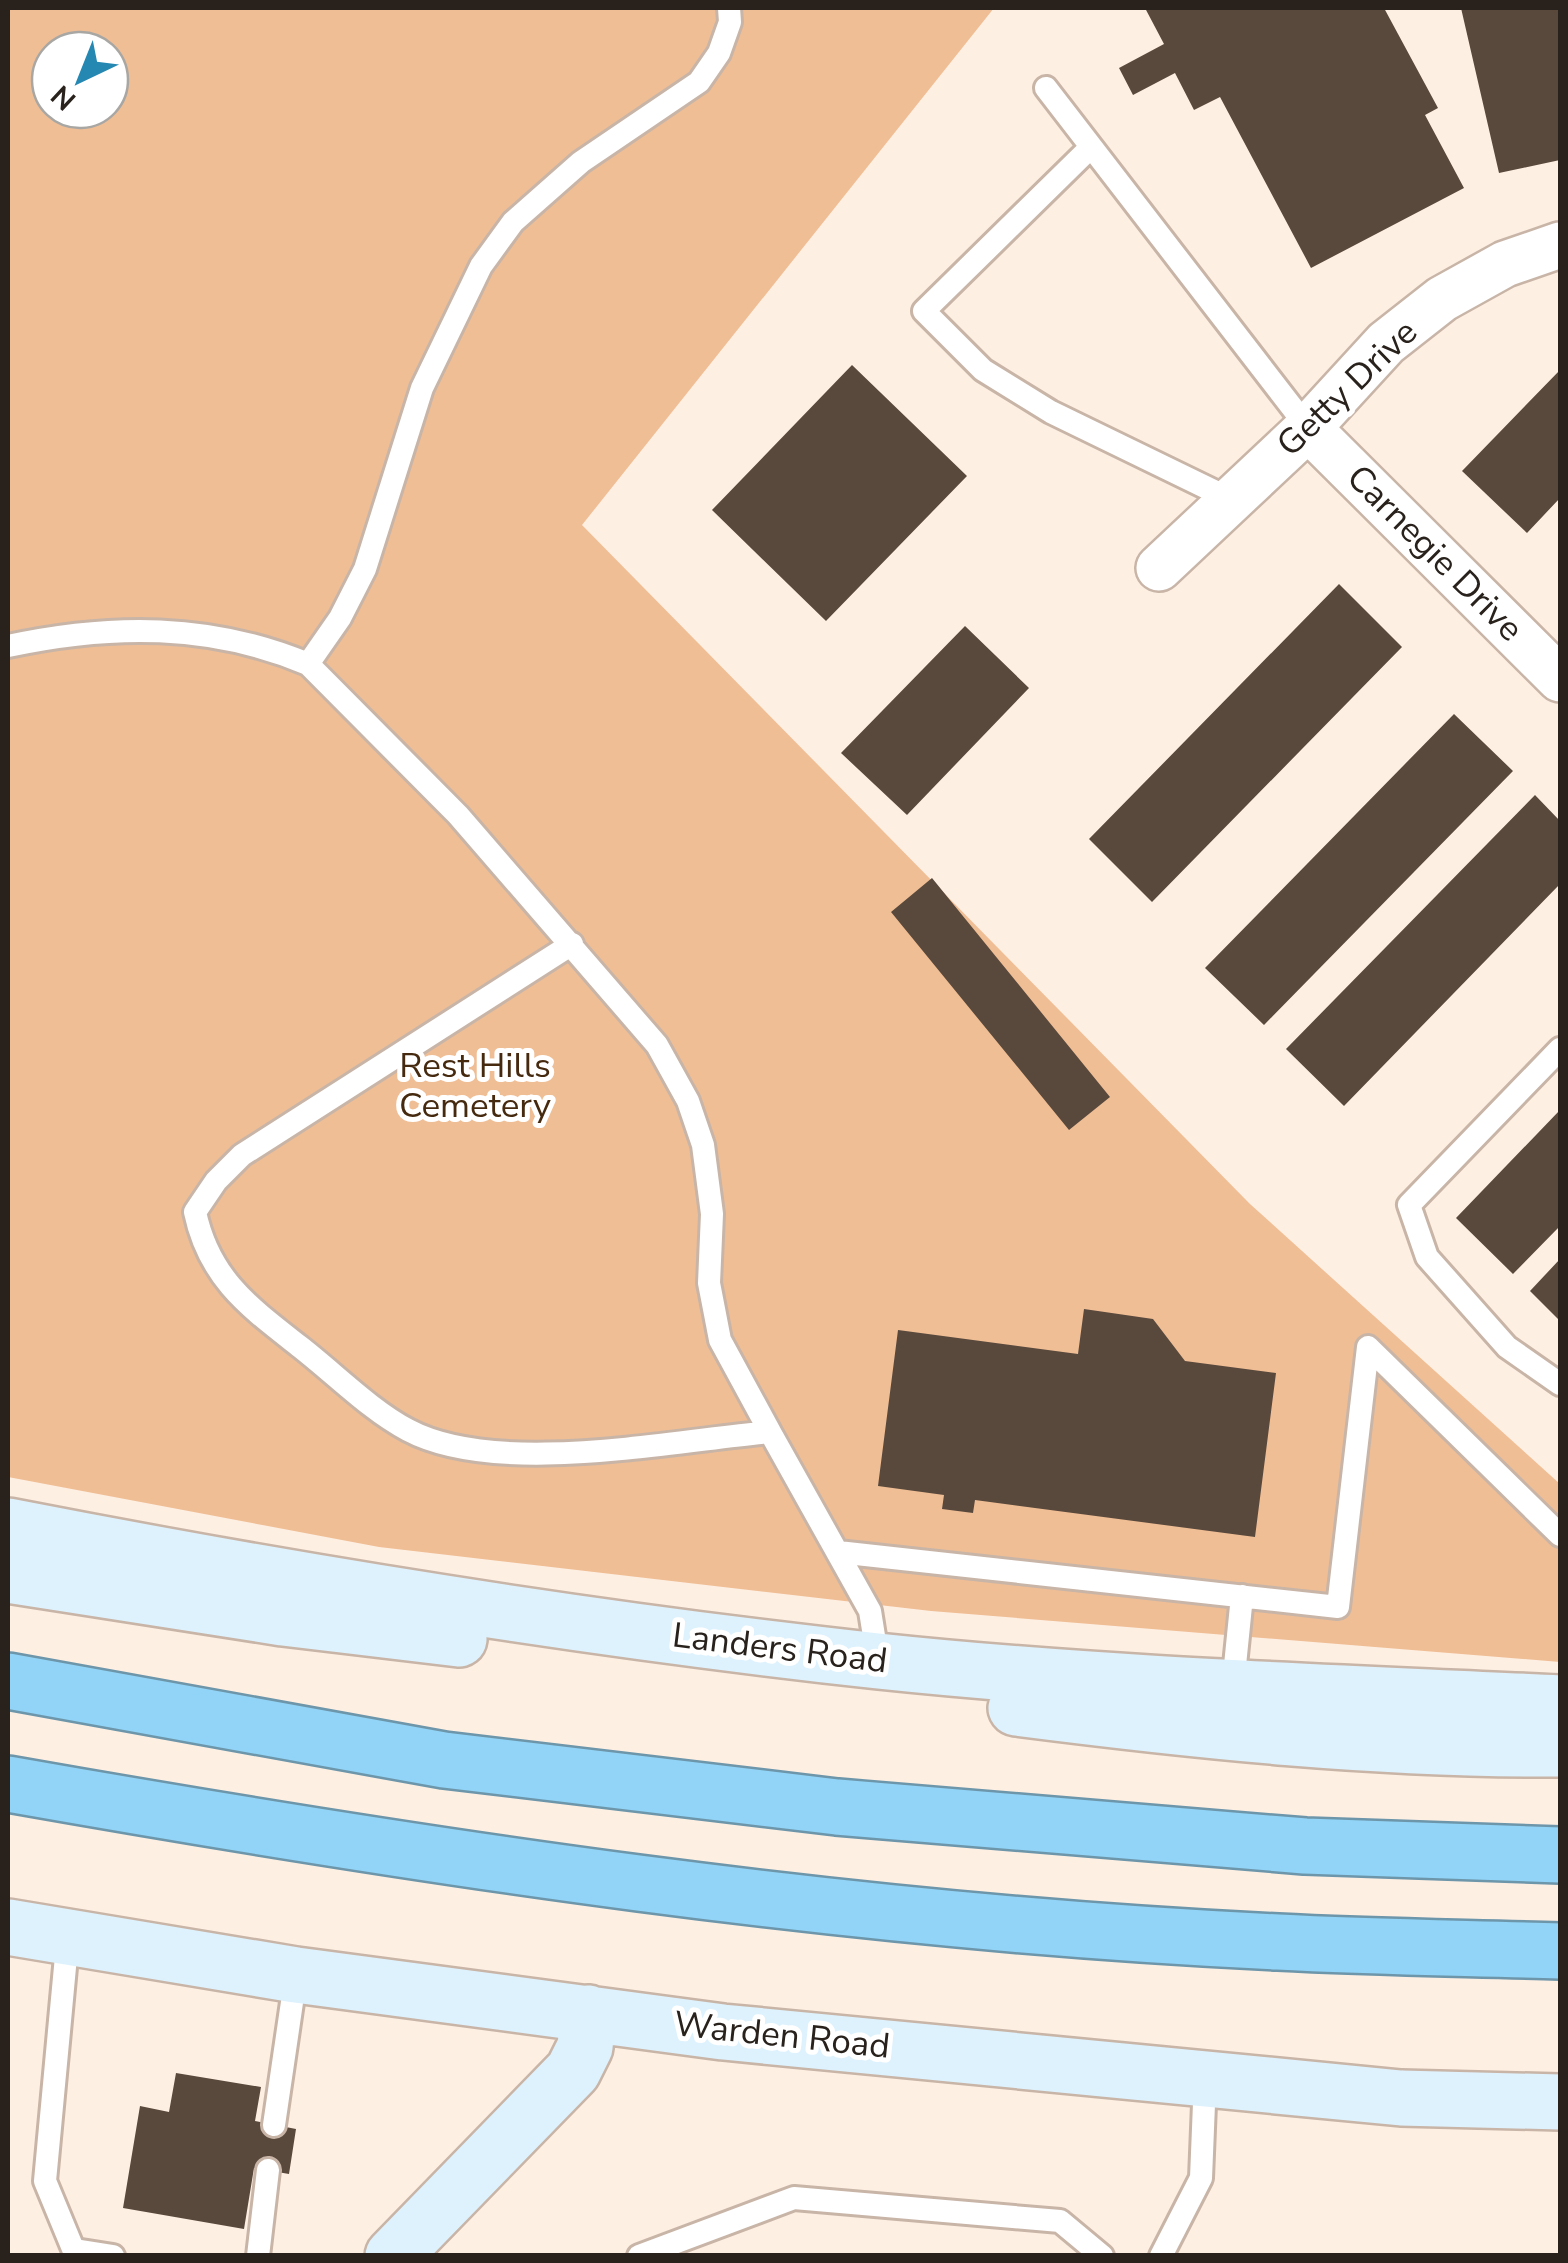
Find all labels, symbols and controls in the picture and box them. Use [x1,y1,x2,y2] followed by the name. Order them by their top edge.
[30,30,130,130] north arrow
[43,77,84,119] text: N
[1267,309,1427,467] street label: Getty Drive
[1336,454,1534,652] street label: Carnegie Drive
[399,1042,551,1129] park label: Rest Hills Cemetery
[670,1612,890,1684] street label: Landers Road
[672,2000,892,2070] street label: Warden Road

